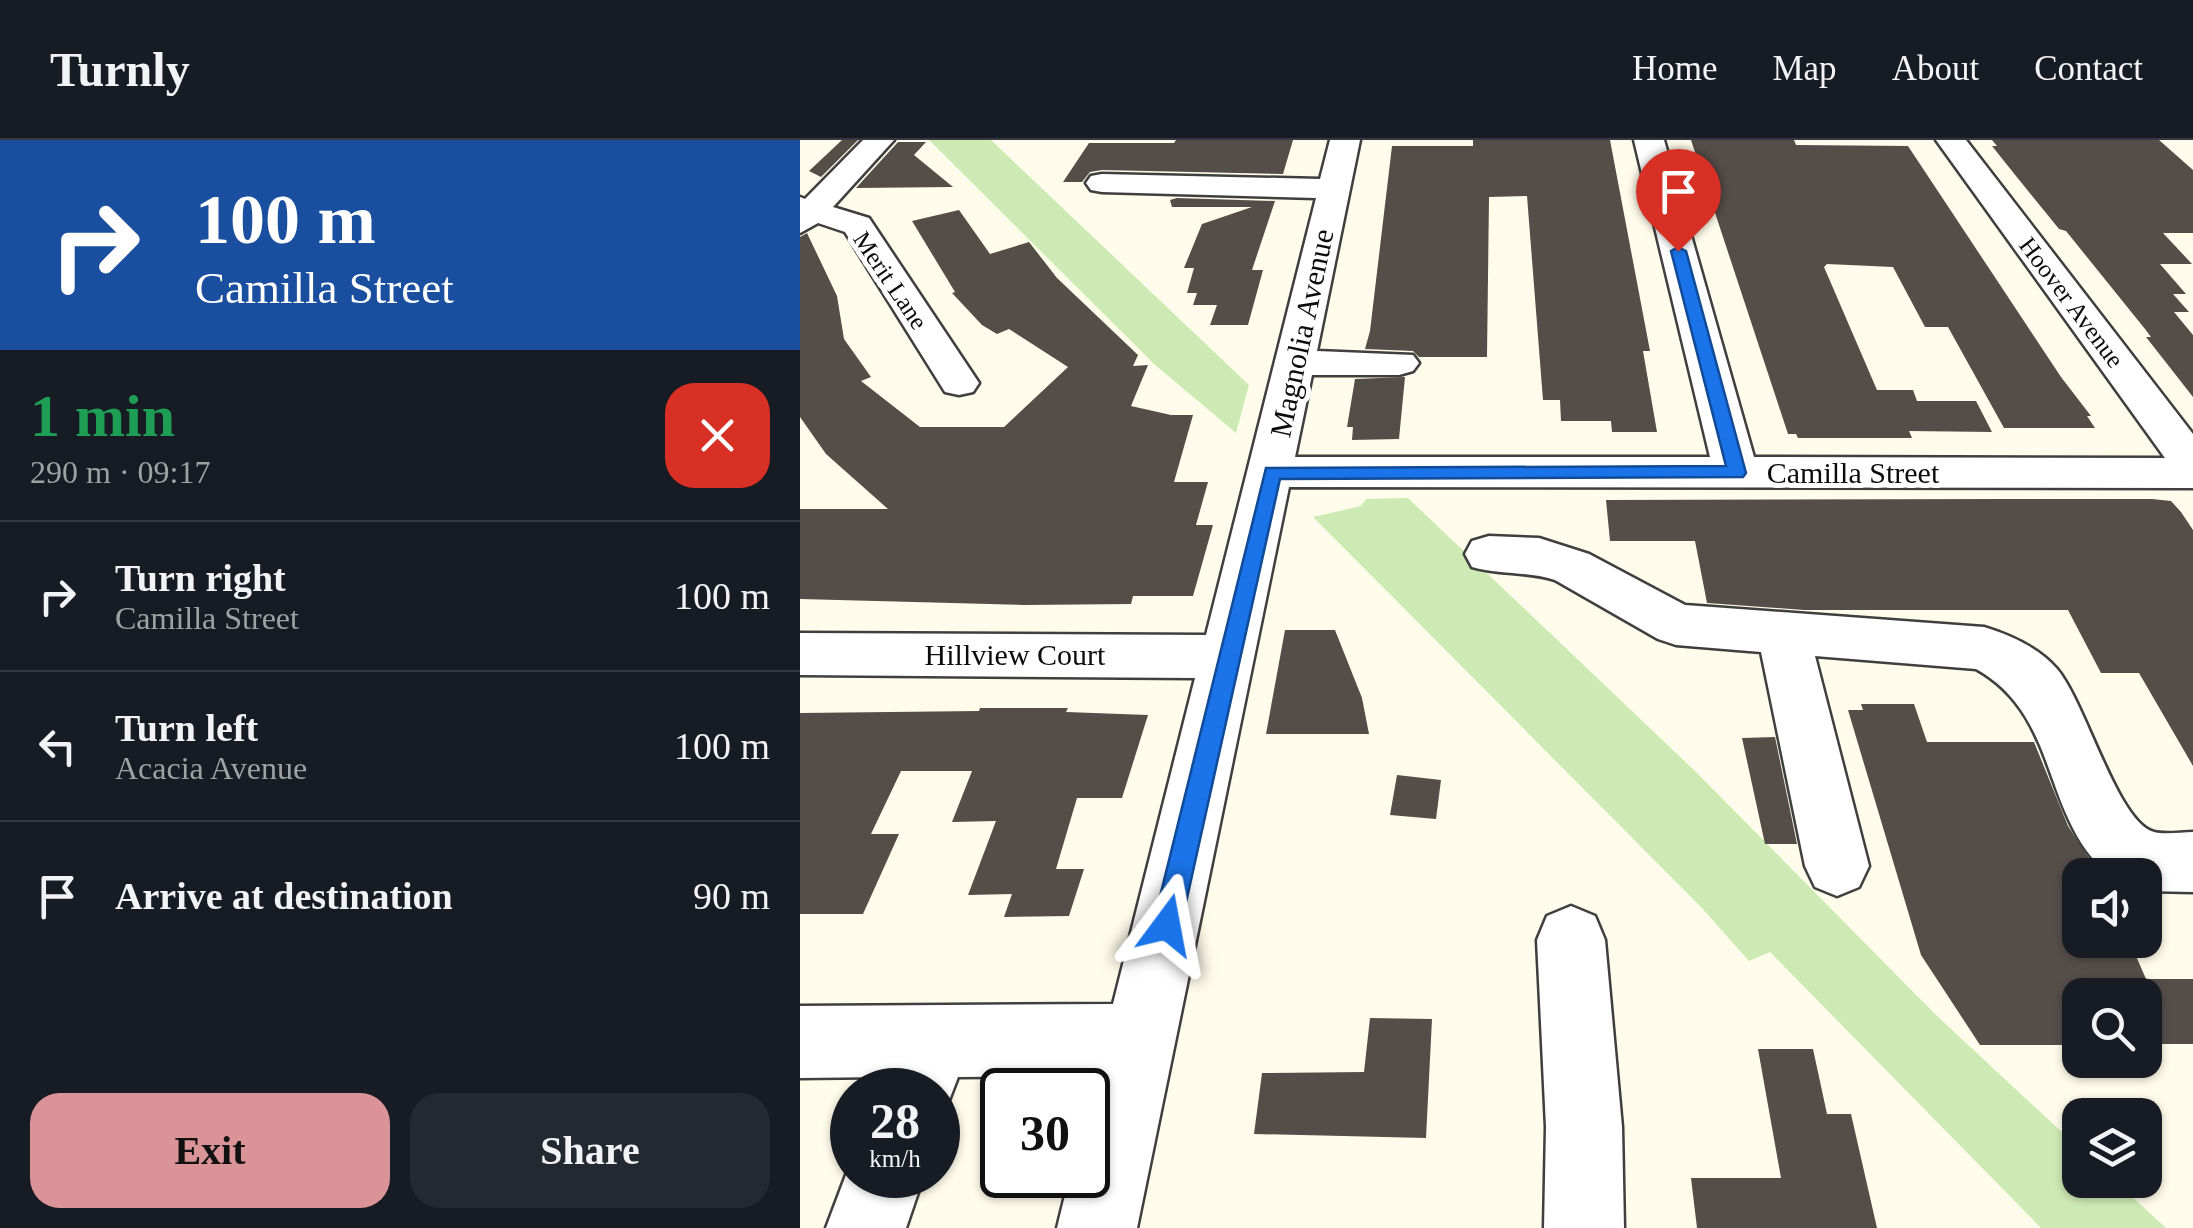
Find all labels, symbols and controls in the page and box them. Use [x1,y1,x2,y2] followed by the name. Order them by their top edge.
[50,43,190,96] text: Turnly
[1632,49,1717,88] text: Home
[1772,49,1837,88] text: Map
[1892,49,1979,88] text: About
[2034,49,2143,88] text: Contact
[1636,149,1721,252] pin
[1651,164,1706,219] icon: arrive
[30,180,160,310] icon: right
[195,181,376,258] text: 100 m
[848,226,933,334] street label: Merit Lane
[1263,226,1340,440] street label: Magnolia Avenue
[2014,232,2129,373] street label: Hoover Avenue
[195,263,454,313] text: Camilla Street
[30,383,175,449] text: 1 min
[665,383,770,488] button: close
[30,454,210,490] text: 290 m · 09:17
[1767,456,1940,489] street label: Camilla Street
[115,557,286,599] text: Turn right
[30,569,85,624] icon: right
[674,575,770,617] text: 100 m
[115,600,299,636] text: Camilla Street
[925,638,1106,671] street label: Hillview Court
[115,707,258,749] text: Turn left
[30,719,85,774] icon: left
[674,725,770,767] text: 100 m
[115,750,307,786] text: Acacia Avenue
[2062,858,2162,1198] map controls
[2062,858,2162,958] button: sound
[30,869,85,924] icon: arrive
[1115,873,1219,977] position arrow
[115,875,453,917] text: Arrive at destination
[693,875,770,917] text: 90 m
[2062,978,2162,1078] button: search
[980,1068,1110,1198] speed limit sign: 30
[30,1093,390,1208] button: Exit
[410,1093,770,1208] button: Share
[870,1093,920,1149] text: 28
[2062,1098,2162,1198] button: layers
[869,1145,921,1172] text: km/h

